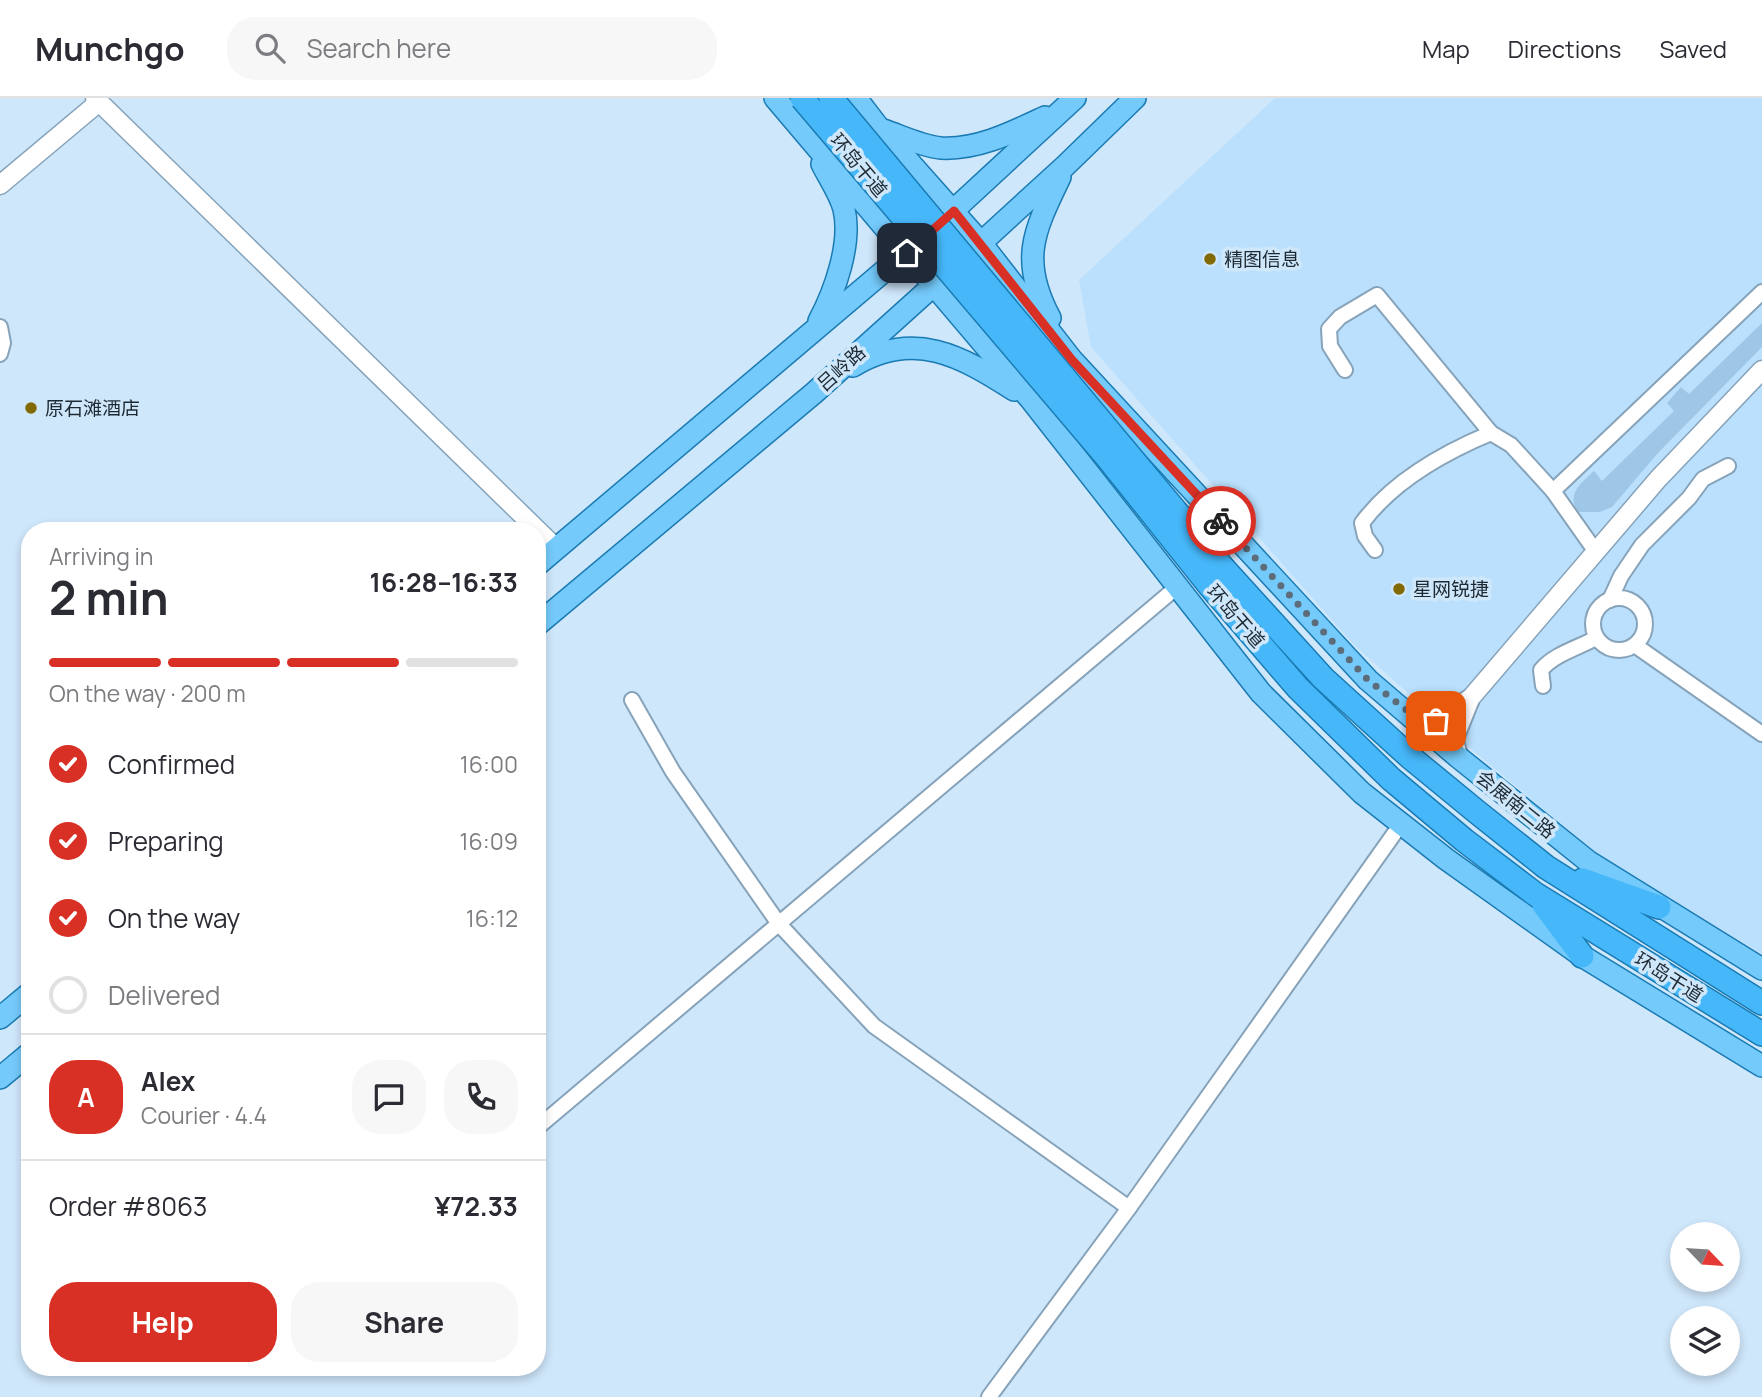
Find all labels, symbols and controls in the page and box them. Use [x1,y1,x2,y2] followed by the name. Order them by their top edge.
[227,17,717,80] search box
[35,26,185,71] text: Munchgo
[251,29,289,67] icon: search
[307,30,451,66] text: Search here
[1422,32,1470,65] text: Map
[1508,32,1621,65] text: Directions
[1659,32,1727,65] text: Saved
[825,128,893,202] street label: 环岛干道
[877,223,937,283] pin
[888,234,926,272] icon: home
[1224,246,1300,272] place label: 精图信息
[1202,251,1218,267] marker: 精图信息
[811,339,871,397] street label: 吕岭路
[45,395,140,421] place label: 原石滩酒店
[23,400,39,416] marker: 原石滩酒店
[1186,486,1256,556] courier
[1202,502,1240,540] icon: bike
[49,540,154,572] text: Arriving in
[370,564,518,600] text: 16:28–16:33
[49,566,169,629] text: 2 min
[1413,576,1489,602] place label: 星网锐捷
[1201,579,1271,653] street label: 环岛干道
[1391,581,1407,597] marker: 星网锐捷
[49,677,246,709] text: On the way · 200 m
[1406,691,1466,751] pin
[1417,702,1455,740] icon: bag
[49,745,87,783] icon: check
[108,746,235,782] text: Confirmed
[460,748,518,780] text: 16:00
[1471,764,1561,844] street label: 会展南二路
[49,822,87,860] icon: check
[108,823,224,859] text: Preparing
[460,825,518,857] text: 16:09
[49,899,87,937] icon: check
[108,900,240,936] text: On the way
[466,902,518,934] text: 16:12
[1630,946,1708,1008] street label: 环岛干道
[108,977,220,1013] text: Delivered
[352,1060,426,1134] button: chat
[444,1060,518,1134] button: phone
[141,1063,195,1099] text: Alex
[77,1079,95,1115] text: A
[141,1099,267,1131] text: Courier · 4.4
[49,1188,208,1224] text: Order #8063
[435,1188,518,1224] text: ¥72.33
[1670,1222,1740,1292] north arrow
[1670,1222,1740,1376] map controls
[49,1282,277,1362] button: Help
[291,1282,518,1362] button: Share
[1670,1306,1740,1376] button: layers

